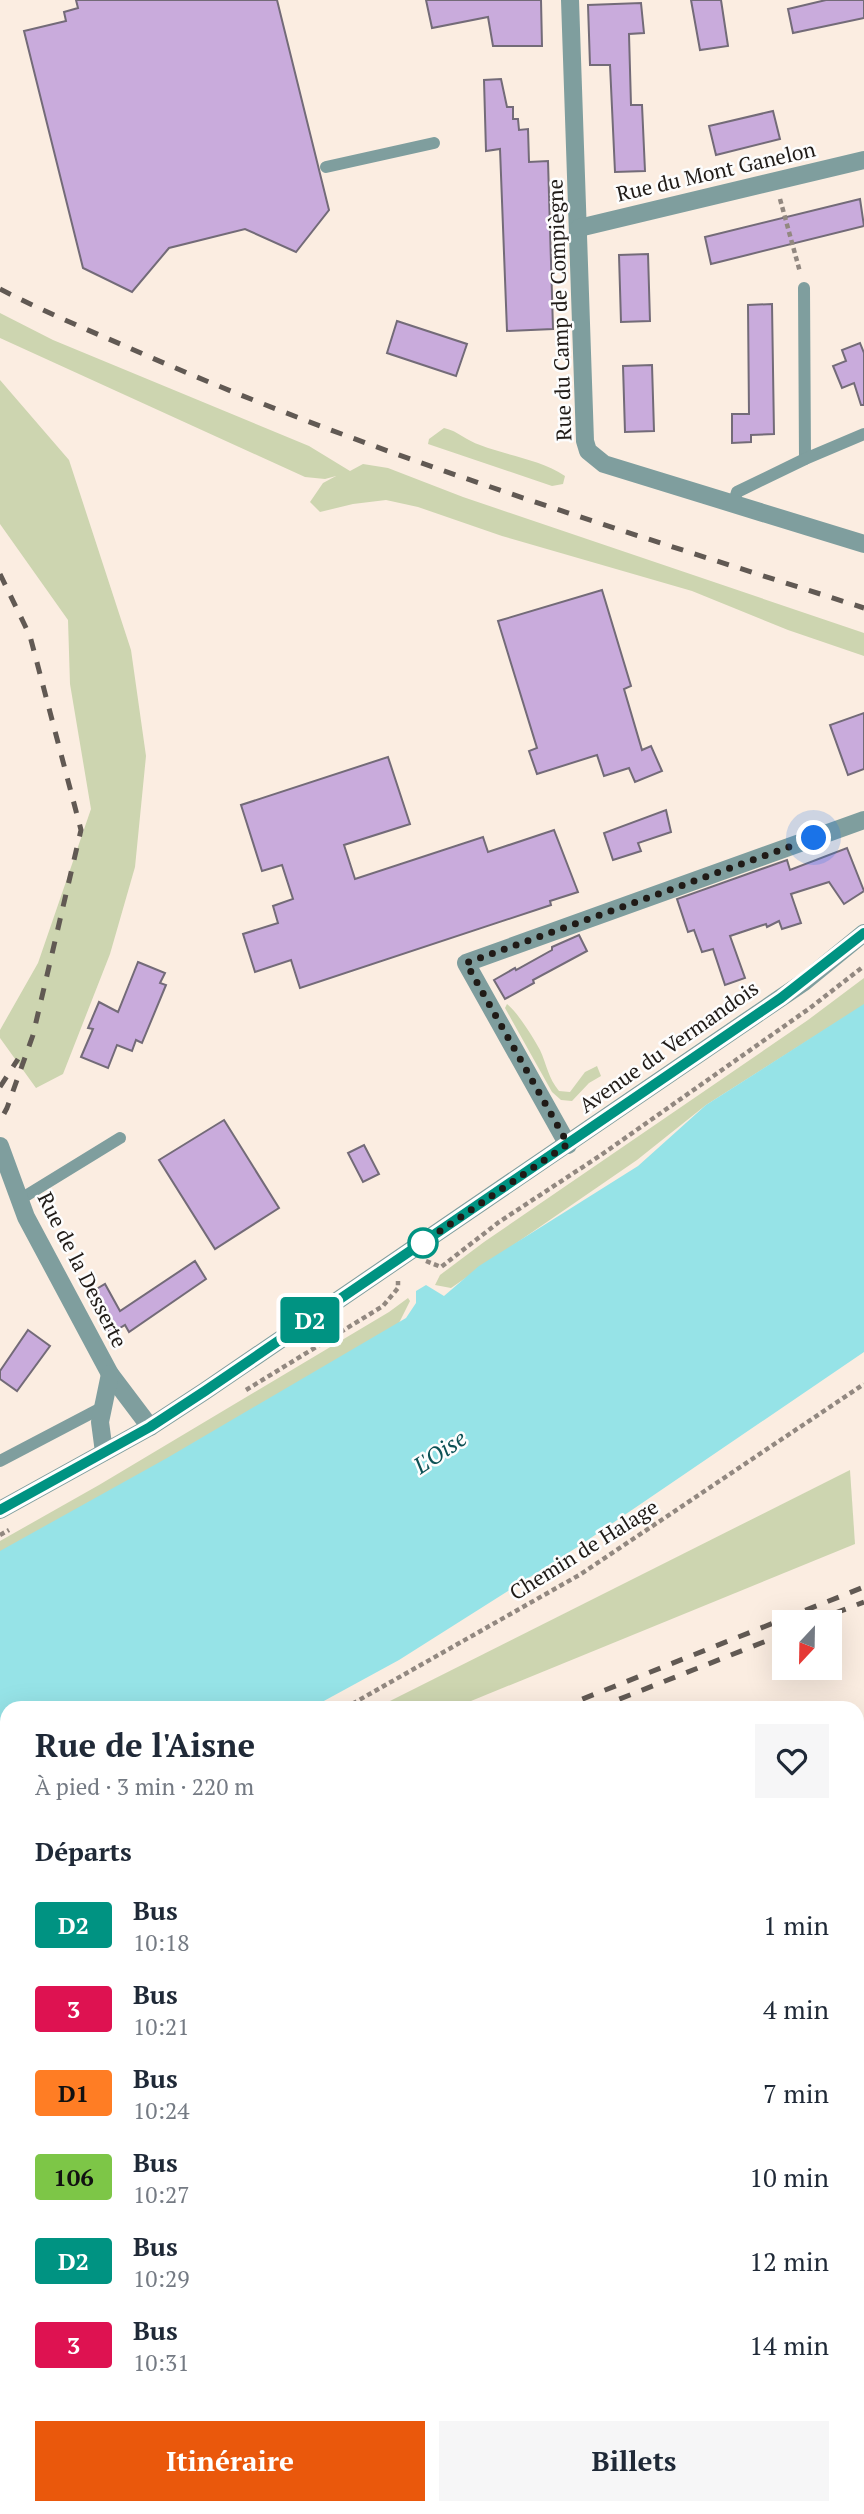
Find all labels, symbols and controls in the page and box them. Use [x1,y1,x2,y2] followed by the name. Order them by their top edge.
[613,134,819,208] street label: Rue du Mont Ganelon
[540,179,578,441] street label: Rue du Camp de Compiègne
[796,820,831,855] your location
[573,974,764,1119] street label: Avenue du Vermandois
[32,1187,134,1352] street label: Rue de la Desserte
[408,1228,438,1258] unlabelled marker
[278,1297,342,1343] line badge: D2
[294,1304,326,1336] text: D2
[406,1423,472,1481] water label: L'Oise
[504,1492,663,1606] street label: Chemin de Halage
[772,1610,842,1680] north arrow
[772,1610,842,1680] map controls
[35,1723,255,1766] text: Rue de l'Aisne
[755,1724,829,1798] button: heart
[35,1771,254,1802] text: À pied · 3 min · 220 m
[35,1834,132,1868] text: Départs
[133,1893,178,1927] text: Bus
[763,1908,829,1942] text: 1 min
[58,1909,89,1941] text: D2
[133,1927,190,1958] text: 10:18
[133,1977,178,2011] text: Bus
[763,1992,829,2026] text: 4 min
[67,1993,80,2025] text: 3
[133,2011,190,2042] text: 10:21
[133,2061,178,2095] text: Bus
[763,2076,829,2110] text: 7 min
[58,2077,89,2109] text: D1
[133,2095,190,2126] text: 10:24
[133,2145,178,2179] text: Bus
[749,2160,829,2194] text: 10 min
[53,2161,94,2193] text: 106
[133,2179,190,2210] text: 10:27
[133,2229,178,2263] text: Bus
[749,2244,829,2278] text: 12 min
[58,2245,89,2277] text: D2
[133,2263,190,2294] text: 10:29
[133,2313,178,2347] text: Bus
[749,2328,829,2362] text: 14 min
[67,2329,80,2361] text: 3
[133,2347,190,2378] text: 10:31
[35,2421,425,2501] button: Itinéraire
[439,2421,829,2501] button: Billets

